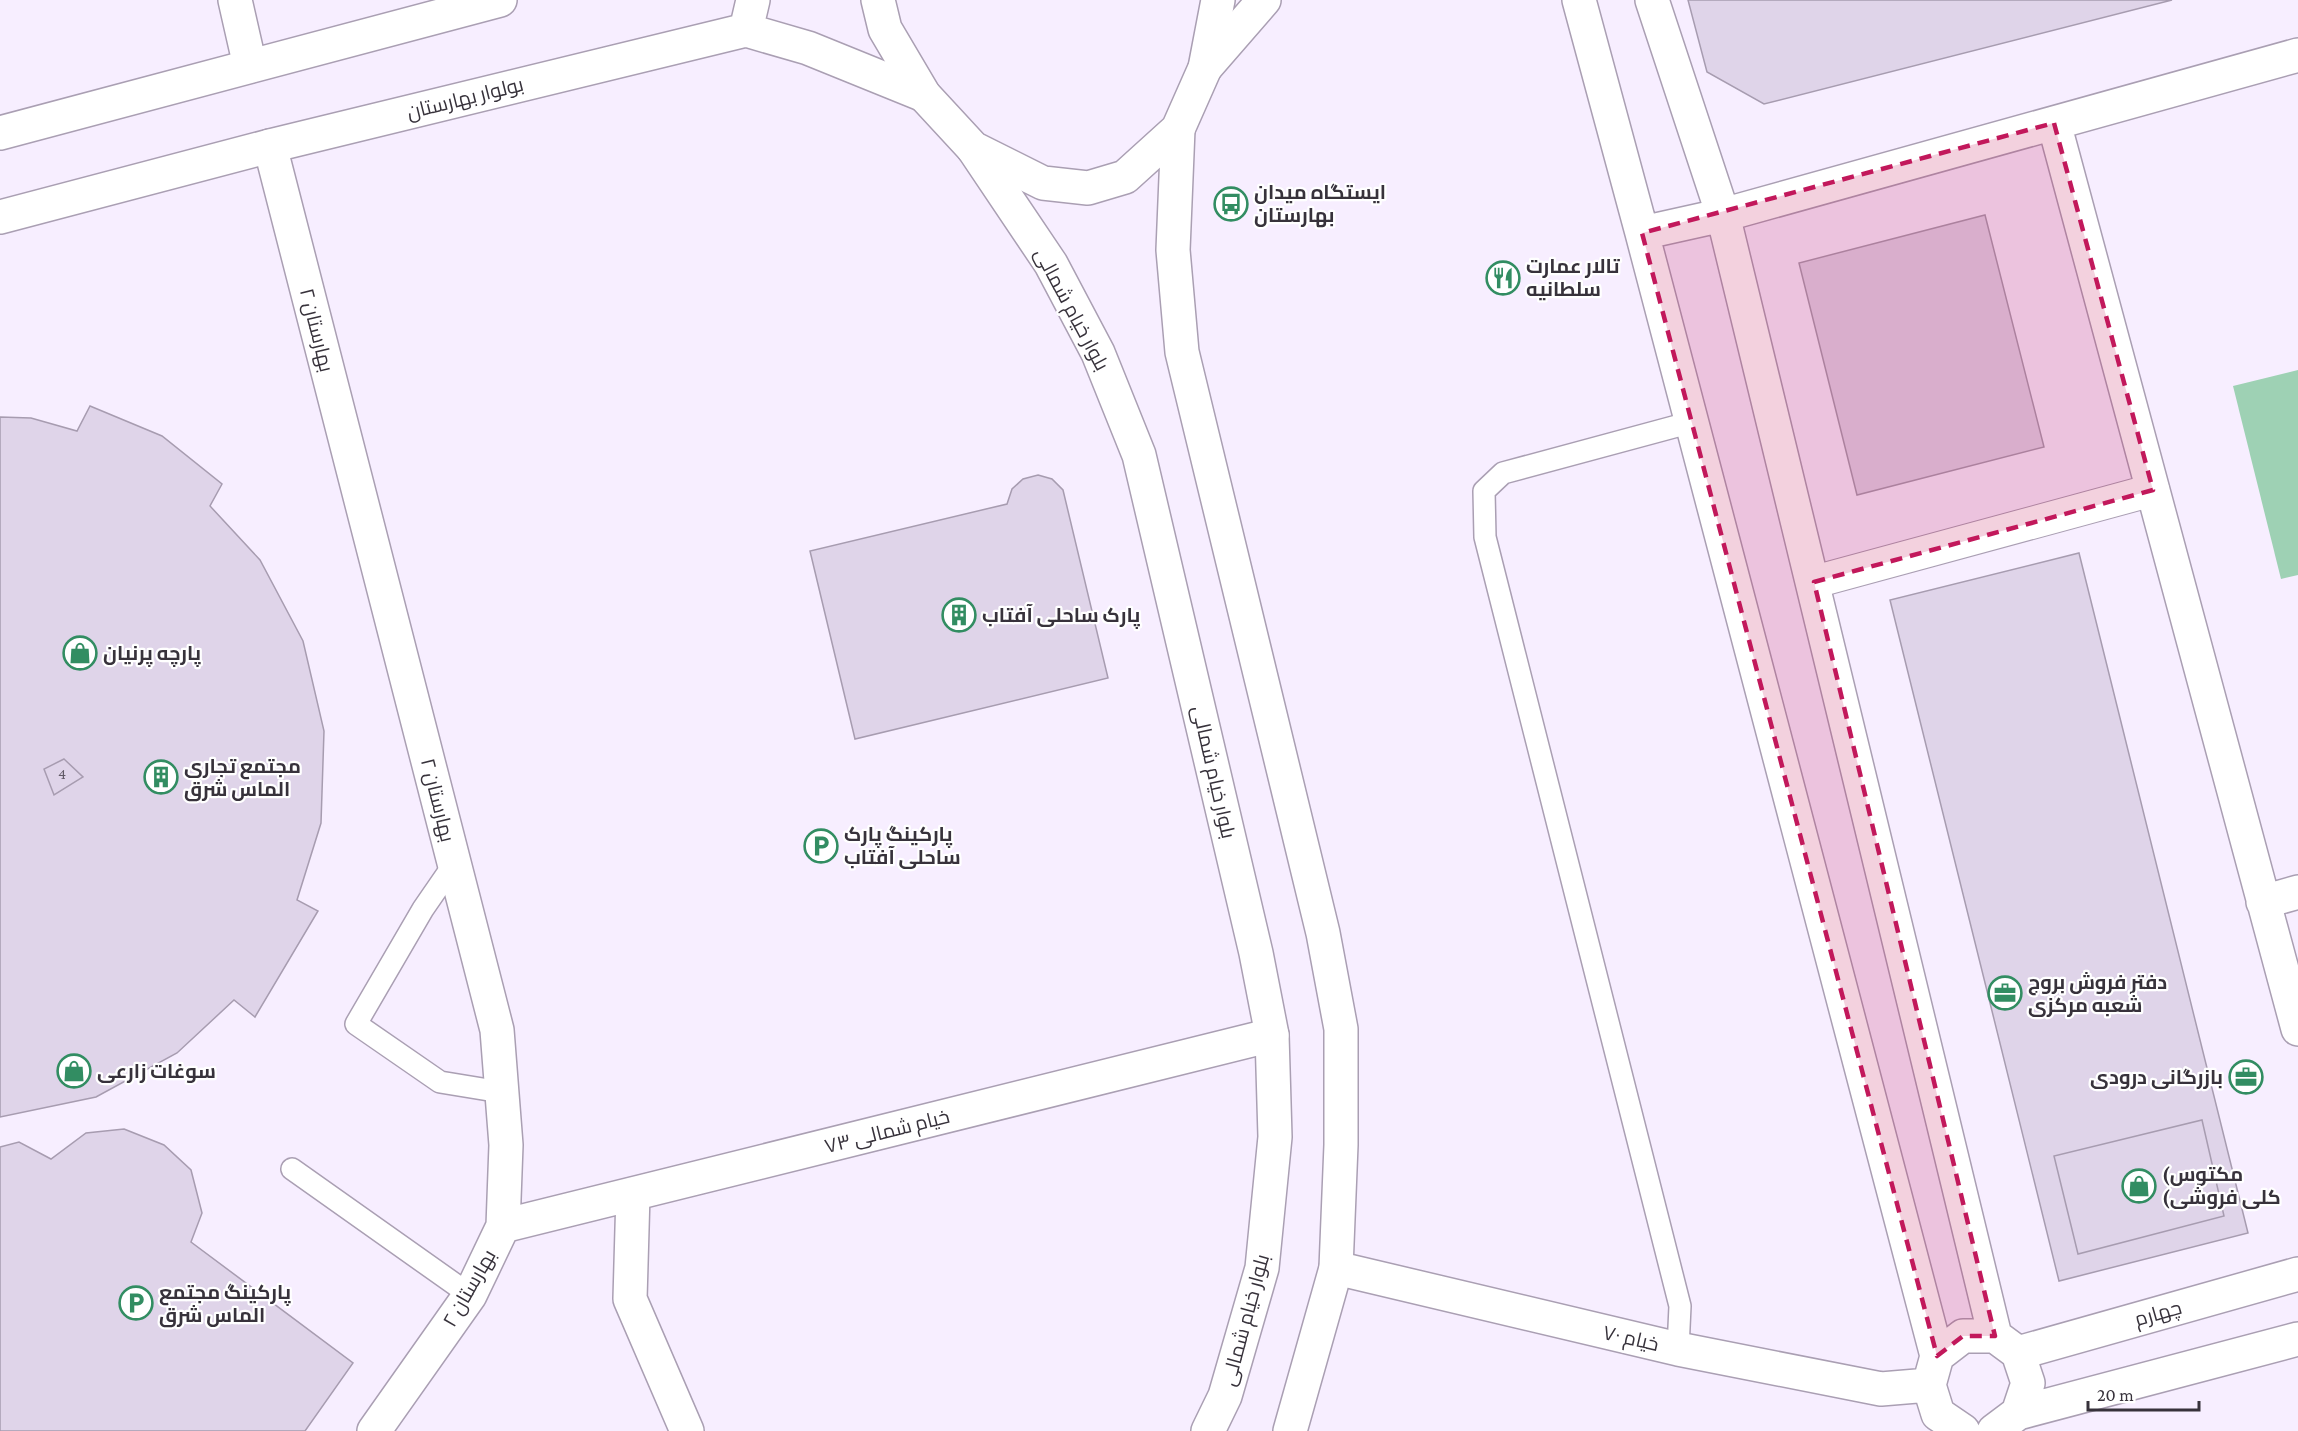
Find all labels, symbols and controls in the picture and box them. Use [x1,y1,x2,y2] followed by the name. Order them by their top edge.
[404,73,526,125] street label: بولوار بهارستان
[1254,181,1386,228] place label: ایستگاه میدان بهارستان
[1213,186,1249,222] bus stop icon: ایستگاه میدان بهارستان
[1028,244,1114,375] street label: بلوار خیام شمالی
[1526,255,1620,301] place label: تالار عمارت سلطانیه
[1485,260,1521,296] restaurant icon: تالار عمارت سلطانیه
[294,286,338,375] street label: بهارستان ۲
[941,597,977,633] building icon: پارک ساحلی آفتاب
[982,604,1140,629] place label: پارک ساحلی آفتاب
[62,635,98,671] shop icon: پارچه پرنیان
[103,642,201,667] place label: پارچه پرنیان
[1185,703,1240,841] street label: بلوار خیام شمالی
[184,755,301,802] place label: مجتمع تجاری الماس شرق
[415,756,459,845] street label: بهارستان ۲
[143,759,179,795] building icon: مجتمع تجاری الماس شرق
[58,765,66,782] house number: 4
[844,823,961,869] place label: پارکینگ پارک ساحلی آفتاب
[803,828,839,864] parking icon: پارکینگ پارک ساحلی آفتاب
[2028,971,2167,1017] place label: دفتر فروش بروج شعبه مرکزی
[1987,975,2023,1011] office icon: دفتر فروش بروج شعبه مرکزی
[56,1053,92,1089] shop icon: سوغات زارعی
[2228,1059,2264,1095] office icon: بازرگانی درودی
[97,1060,216,1083] place label: سوغات زارعی
[2090,1066,2223,1089] place label: بازرگانی درودی
[822,1105,953,1160] street label: خیام شمالی ۷۳
[2162,1163,2281,1209] place label: (مکتوس (کلی فروشی
[2121,1168,2157,1204] shop icon: (مکتوس (کلی فروشی
[438,1245,502,1332] street label: بهارستان ۲
[1217,1252,1276,1389] street label: بلوار خیام شمالی
[159,1281,291,1328] place label: پارکینگ مجتمع الماس شرق
[118,1285,154,1321] parking icon: پارکینگ مجتمع الماس شرق
[2132,1296,2185,1333] street label: چهارم
[1600,1321,1661,1358] street label: خیام ۷۰
[2088,1374,2199,1412] scale bar
[2097,1385,2134,1405] text: 20 m

